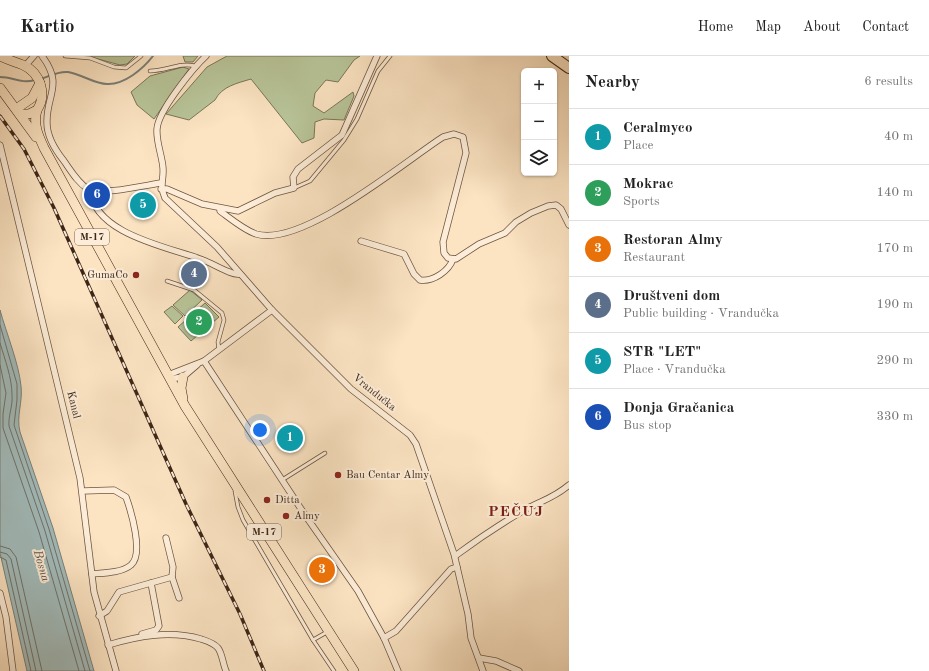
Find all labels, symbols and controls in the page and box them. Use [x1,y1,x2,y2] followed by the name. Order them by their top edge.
[20,18,75,37] text: Kartio
[698,20,733,34] text: Home
[755,20,781,34] text: Map
[803,20,840,34] text: About
[862,20,909,34] text: Contact
[521,68,557,176] map controls
[521,68,557,104] button: +
[585,74,640,91] text: Nearby
[864,75,913,88] text: 6 results
[521,104,557,140] button: −
[623,121,692,136] text: Ceralmyco
[594,130,602,143] text: 1
[884,130,913,143] text: 40 m
[623,139,653,152] text: Place
[521,140,557,176] button: layers
[623,177,673,192] text: Mokrac
[84,180,110,210] pin: 6
[594,186,602,199] text: 2
[876,186,913,199] text: 140 m
[130,190,156,220] pin: 5
[623,195,660,208] text: Sports
[75,229,109,245] road number: M-17
[623,233,723,248] text: Restoran Almy
[594,242,602,255] text: 3
[876,242,913,255] text: 170 m
[623,251,685,264] text: Restaurant
[181,259,207,289] pin: 4
[87,270,128,281] place label: GumaCo
[131,270,141,280] marker: GumaCo
[623,289,720,304] text: Društveni dom
[594,298,602,311] text: 4
[876,298,913,311] text: 190 m
[186,307,212,337] pin: 2
[623,307,779,320] text: Public building · Vrandučka
[623,345,701,360] text: STR "LET"
[594,354,602,367] text: 5
[876,354,913,367] text: 290 m
[623,363,726,376] text: Place · Vrandučka
[350,372,398,414] street label: Vrandučka
[64,390,82,420] street label: Kanal
[623,401,734,416] text: Donja Gračanica
[594,410,602,423] text: 6
[876,410,913,423] text: 330 m
[623,419,672,432] text: Bus stop
[250,420,270,440] your location
[277,423,303,453] pin: 1
[333,470,343,480] marker: Bau Centar Almy
[346,470,429,481] place label: Bau Centar Almy
[262,495,272,505] marker: Ditta
[275,495,300,506] place label: Ditta
[488,502,544,520] district label: PEČUJ
[281,511,291,521] marker: Almy
[294,511,320,522] place label: Almy
[247,524,281,540] road number: M-17
[31,548,51,584] water label: Bosna
[309,555,335,585] pin: 3

